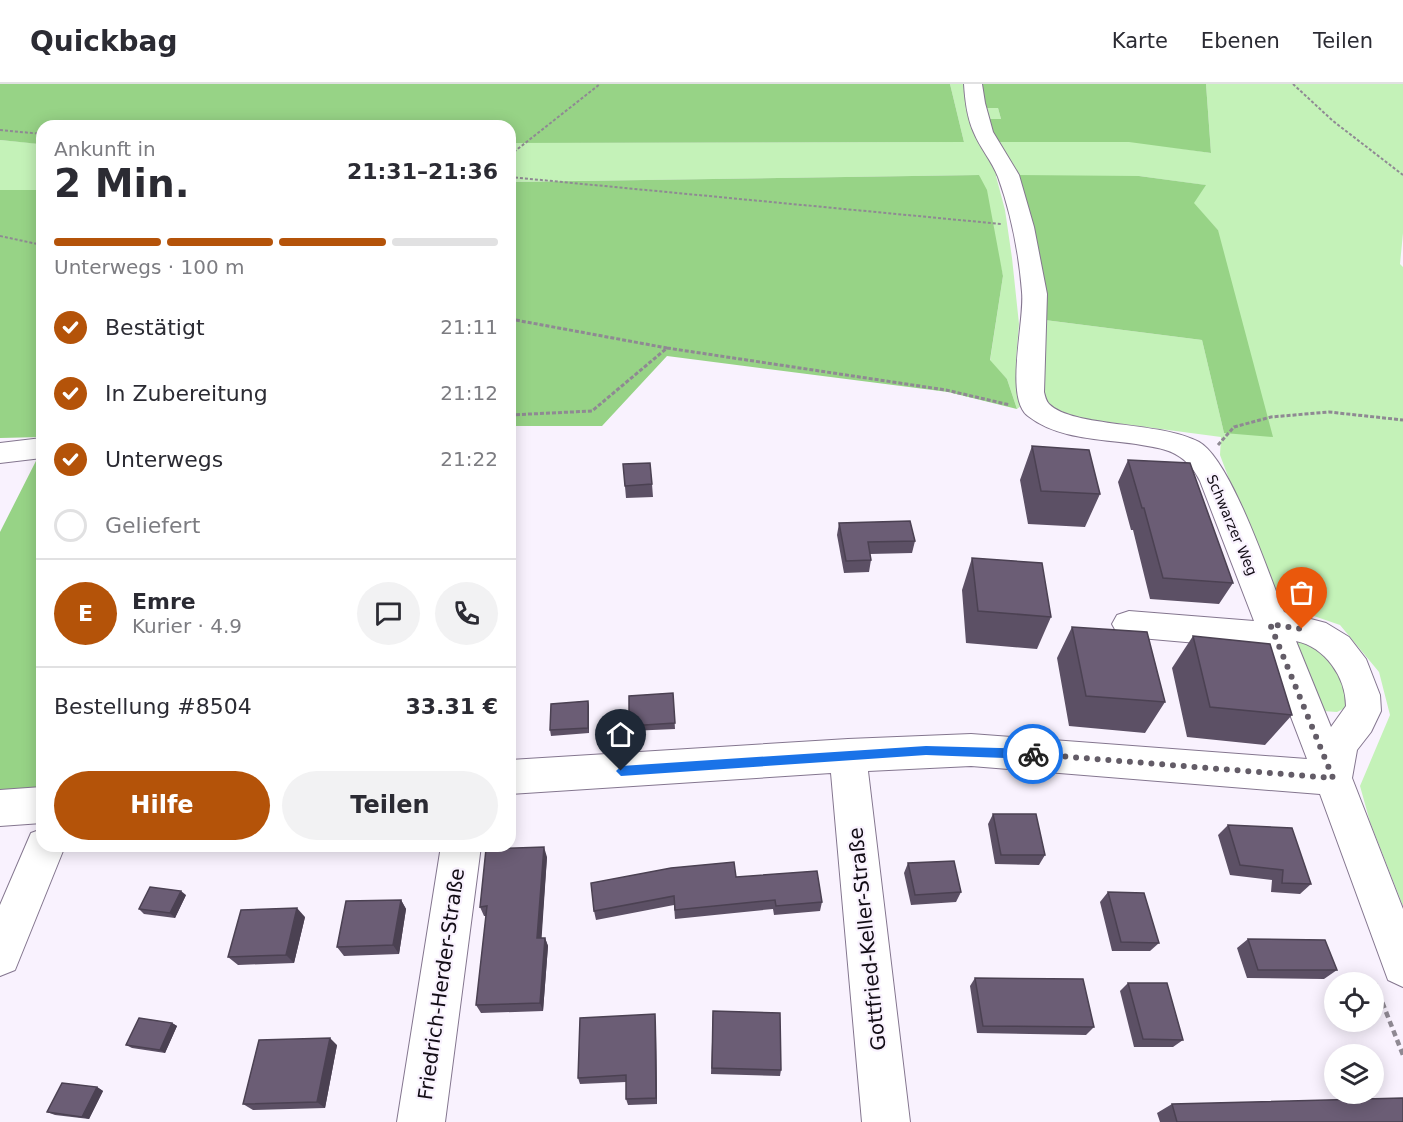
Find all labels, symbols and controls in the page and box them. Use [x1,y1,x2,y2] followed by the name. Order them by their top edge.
[30,25,178,58] text: Quickbag
[1112,29,1168,53] text: Karte
[1201,29,1280,53] text: Ebenen
[1313,29,1373,53] text: Teilen
[54,137,156,161] text: Ankunft in
[347,159,498,184] text: 21:31–21:36
[54,161,189,206] text: 2 Min.
[54,255,245,279] text: Unterwegs · 100 m
[54,311,87,344] icon: check
[105,315,205,340] text: Bestätigt
[440,315,498,339] text: 21:11
[54,377,87,410] icon: check
[105,381,268,406] text: In Zubereitung
[440,381,498,405] text: 21:12
[54,443,87,476] icon: check
[105,447,223,472] text: Unterwegs
[440,447,498,471] text: 21:22
[1204,472,1260,578] street label: Schwarzer Weg
[105,513,200,538] text: Geliefert
[1276,567,1327,629] pin
[1285,576,1318,609] icon: bag
[357,582,420,645] button: chat
[435,582,498,645] button: phone
[132,589,196,614] text: Emre
[78,601,93,626] text: E
[132,614,242,638] text: Kurier · 4.9
[54,694,252,719] text: Bestellung #8504
[405,694,498,719] text: 33.31 €
[595,709,646,771] pin
[604,718,637,751] icon: home
[1003,724,1063,784] courier
[1017,738,1050,771] icon: bike
[54,771,270,840] button: Hilfe
[282,771,498,840] button: Teilen
[843,826,891,1052] street label: Gottfried-Keller-Straße
[413,867,469,1101] street label: Friedrich-Herder-Straße
[1324,972,1384,1104] map controls
[1324,972,1384,1032] button: locate
[1324,1044,1384,1104] button: layers

